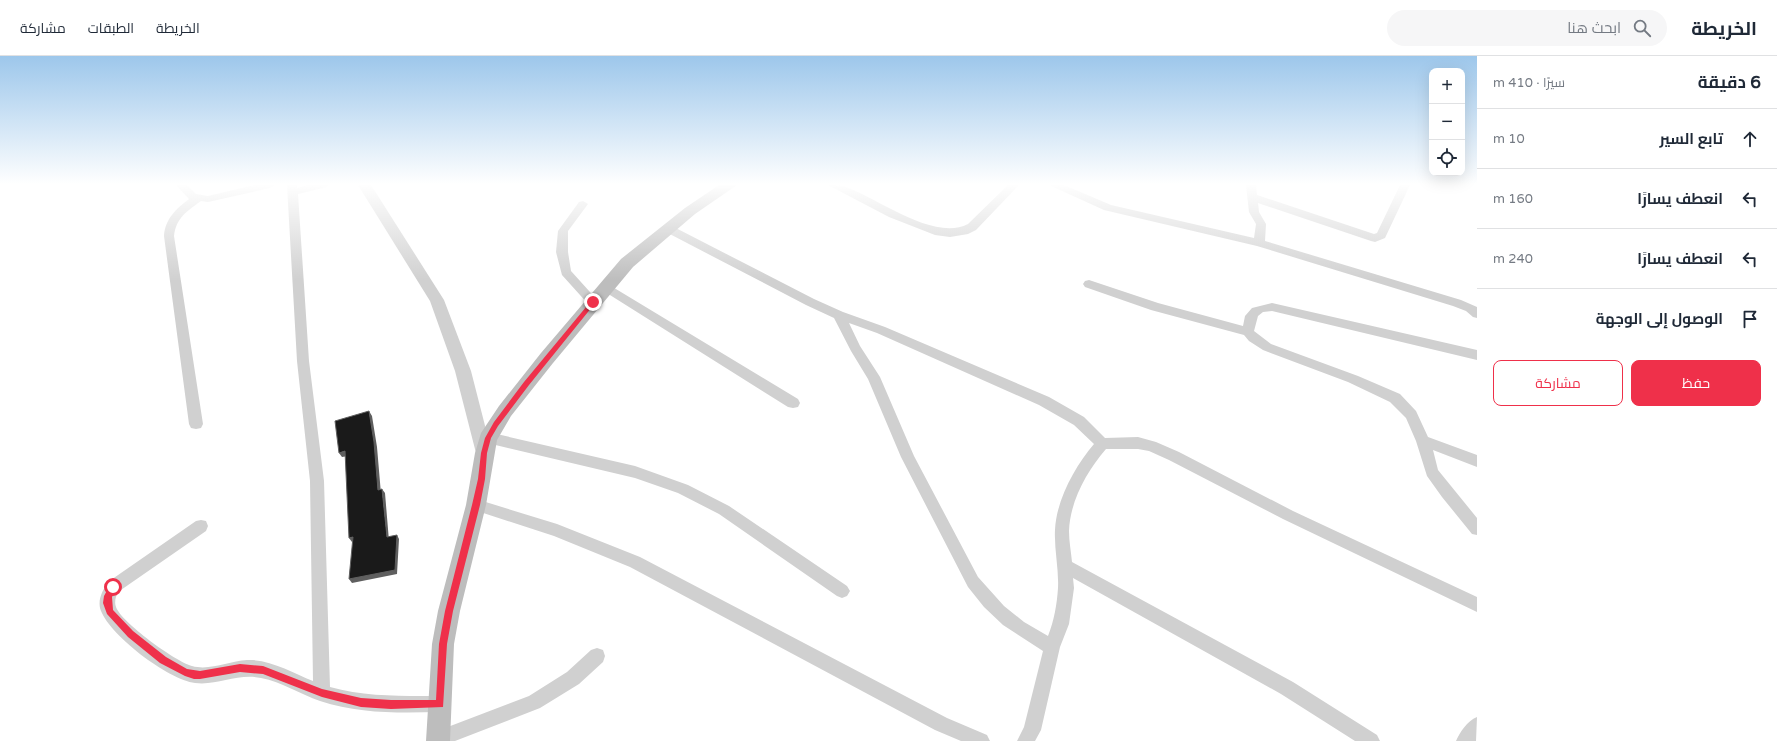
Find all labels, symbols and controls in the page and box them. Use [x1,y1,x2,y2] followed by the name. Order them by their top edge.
[1387,10,1667,46] search box
[1631,17,1653,39] icon: search
[1691,18,1757,40] text: الخريطة
[1567,19,1621,37] text: ابحث هنا
[20,20,66,37] text: مشاركة
[88,20,134,37] text: الطبقات
[156,20,200,37] text: الخريطة
[1429,68,1465,176] map controls
[1429,68,1465,104] button: +
[1698,72,1761,93] text: 6 دقيقة
[1493,75,1565,91] text: سيرًا · 410 m
[1429,104,1465,140] button: −
[1739,128,1761,150] icon: ahead
[1659,130,1723,148] text: تابع السير
[1493,131,1525,147] text: 10 m
[1429,140,1465,176] button: locate
[1739,188,1761,210] icon: left
[1637,190,1723,208] text: انعطف يسارًا
[1493,191,1533,207] text: 160 m
[1739,248,1761,270] icon: left
[1637,250,1723,268] text: انعطف يسارًا
[1493,251,1533,267] text: 240 m
[584,293,602,311] route end
[1739,308,1761,330] icon: arrive
[1596,310,1723,328] text: الوصول إلى الوجهة
[1493,360,1623,406] button: مشاركة
[1631,360,1761,406] button: حفظ
[104,578,122,596] route start

